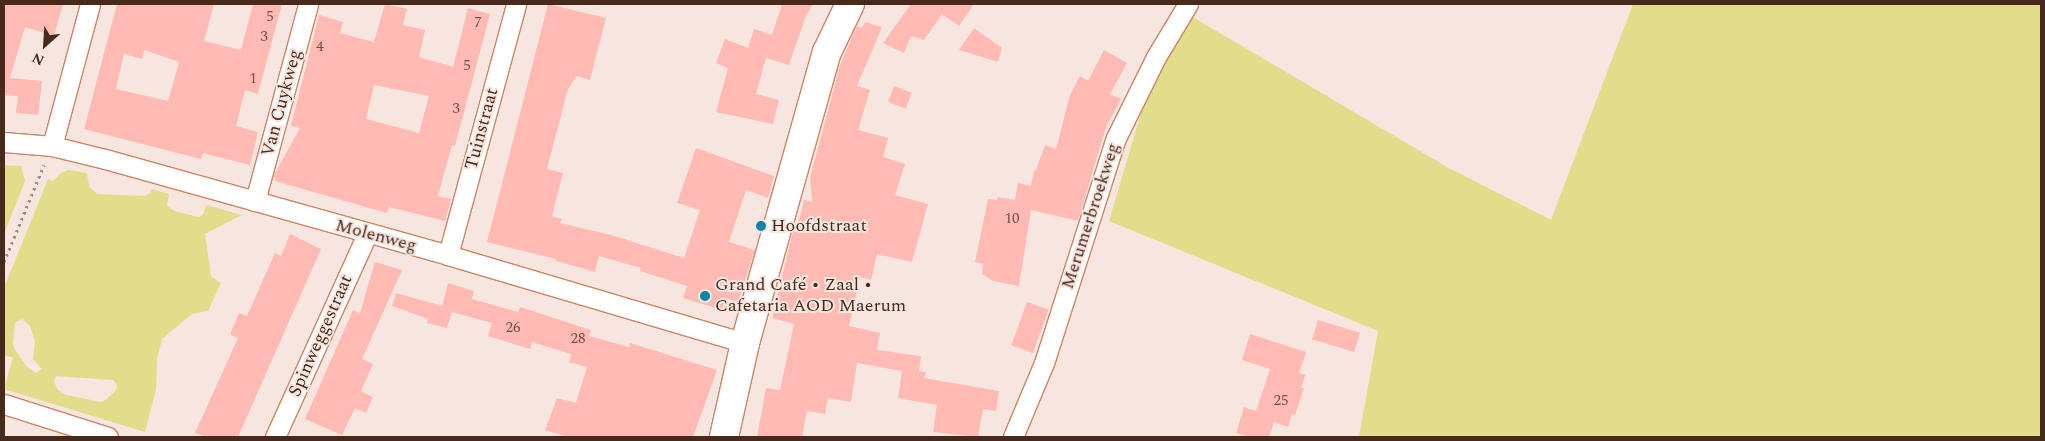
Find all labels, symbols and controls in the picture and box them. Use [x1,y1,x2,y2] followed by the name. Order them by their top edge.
[266,8,274,26] house number: 5
[474,14,482,32] house number: 7
[20,20,70,70] north arrow
[260,28,268,46] house number: 3
[316,38,324,56] house number: 4
[28,47,48,71] text: N
[257,47,307,159] street label: Van Cuykweg
[463,57,471,75] house number: 5
[249,70,257,88] house number: 1
[461,86,503,172] street label: Tuinstraat
[452,100,460,118] house number: 3
[1057,140,1125,292] street label: Merumerbroekweg
[1005,210,1019,228] house number: 10
[333,215,419,257] street label: Molenweg
[771,215,867,237] place label: Hoofdstraat
[755,220,767,232] marker: Hoofdstraat
[284,272,358,400] street label: Spinweggestraat
[715,275,906,318] place label: Grand Café • Zaal • Cafetaria AOD Maerum
[699,290,711,302] marker: Grand Café • Zaal • Cafetaria AOD Maerum
[506,319,520,337] house number: 26
[571,330,585,348] house number: 28
[1274,392,1288,410] house number: 25

